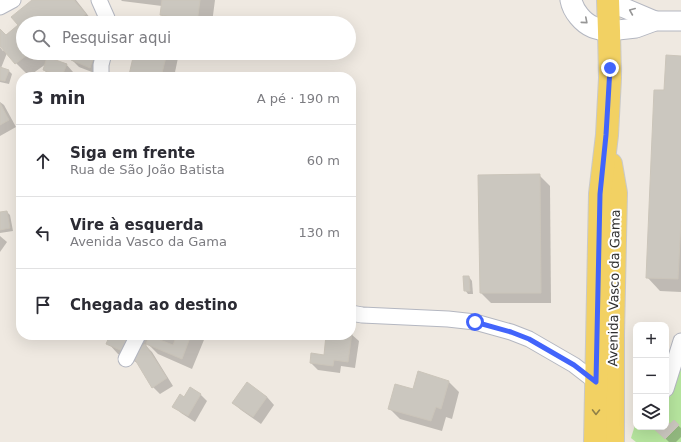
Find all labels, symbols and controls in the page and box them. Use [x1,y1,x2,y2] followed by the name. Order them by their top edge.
[628,7,635,15] one-way arrow
[16,16,356,60] search box
[581,17,588,24] one-way arrow
[30,27,52,49] icon: search
[62,29,171,47] text: Pesquisar aqui
[601,59,619,77] route end
[32,88,85,108] text: 3 min
[257,91,340,106] text: A pé · 190 m
[70,144,195,162] text: Siga em frente
[32,150,54,172] icon: ahead
[307,153,340,168] text: 60 m
[70,162,225,177] text: Rua de São João Batista
[605,209,623,367] street label: Avenida Vasco da Gama
[70,216,204,234] text: Vire à esquerda
[32,222,54,244] icon: left
[298,225,340,240] text: 130 m
[70,234,227,249] text: Avenida Vasco da Gama
[32,294,54,316] icon: arrive
[70,296,238,314] text: Chegada ao destino
[466,313,484,331] route start
[633,322,669,430] map controls
[633,322,669,358] button: +
[633,358,669,394] button: −
[633,394,669,430] button: layers
[592,409,600,415] one-way arrow

